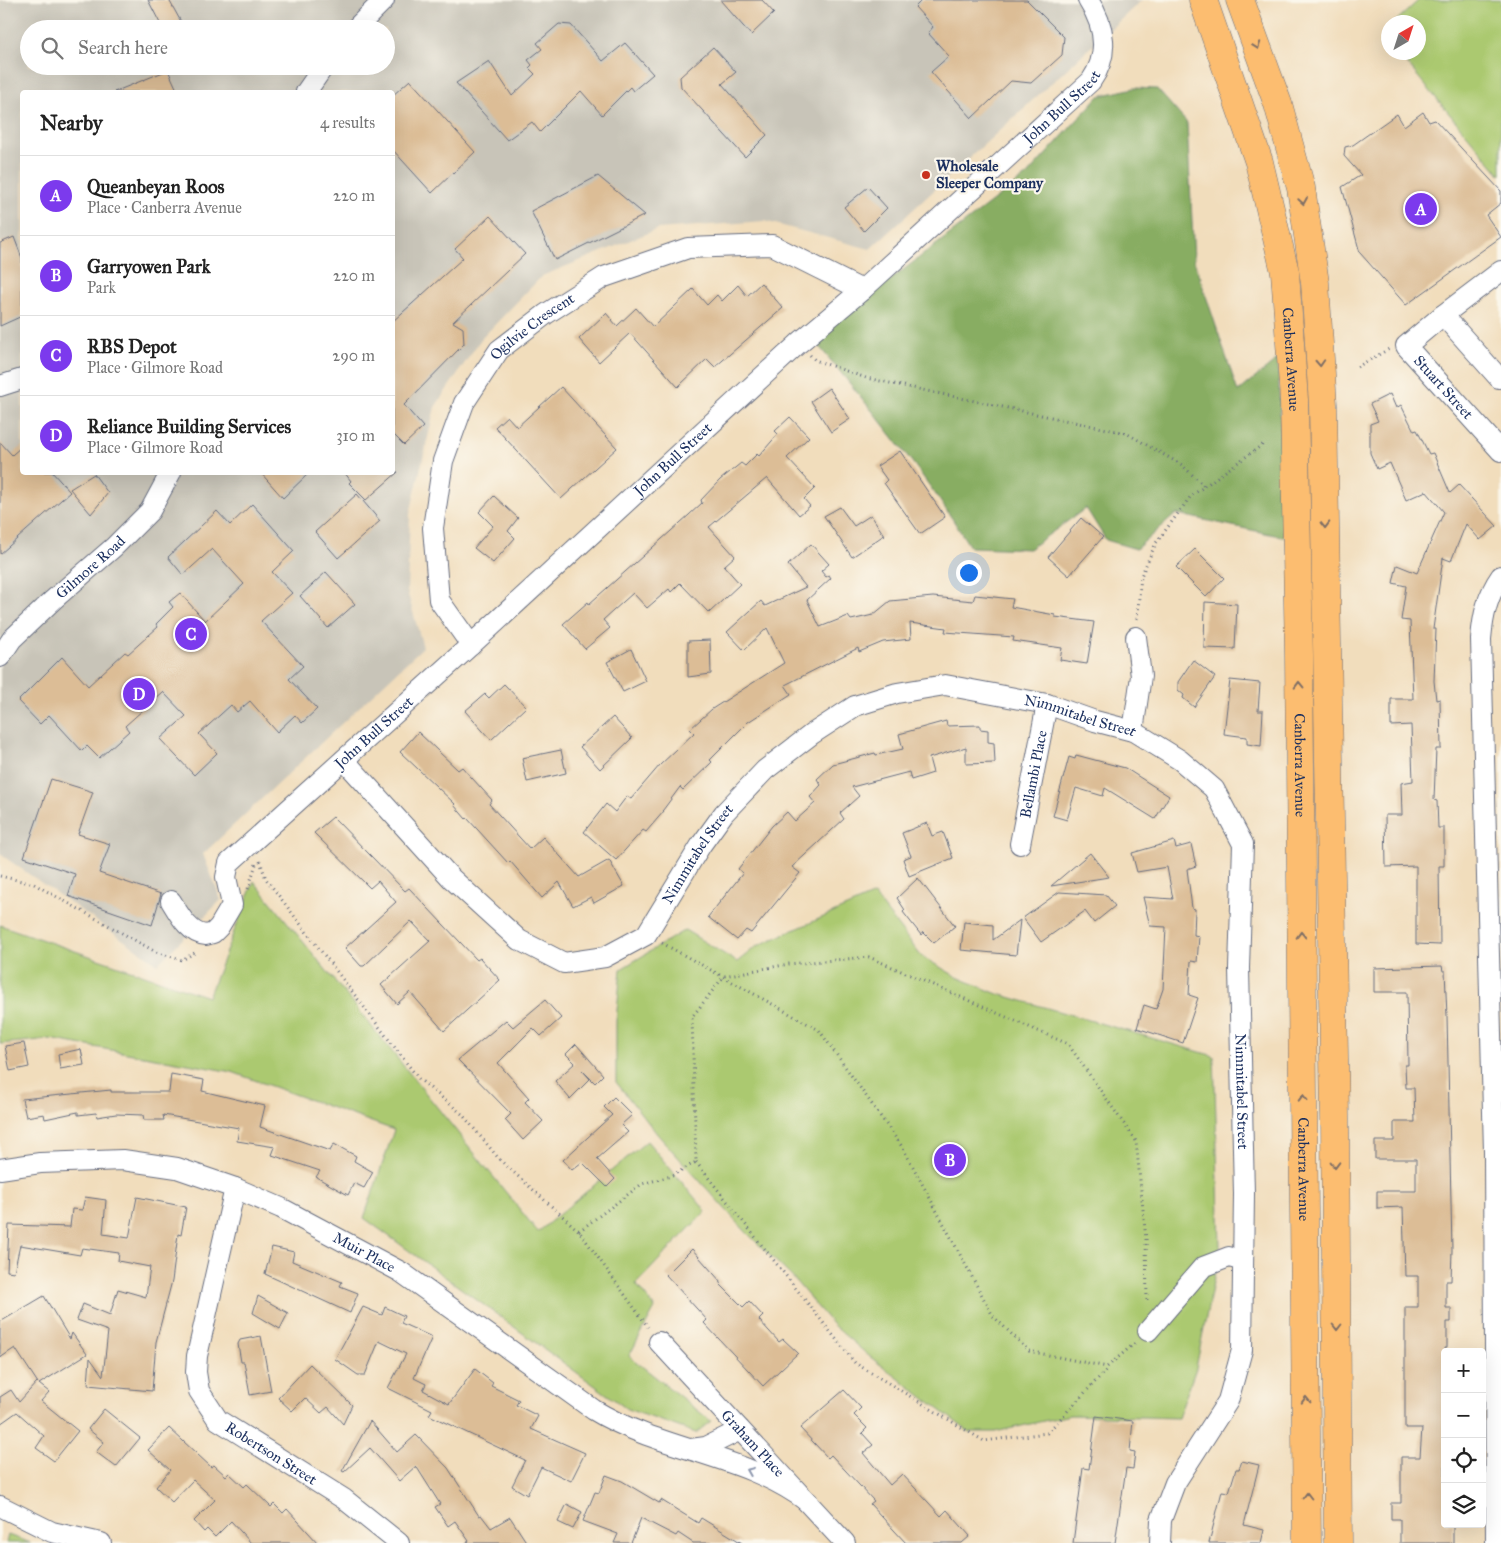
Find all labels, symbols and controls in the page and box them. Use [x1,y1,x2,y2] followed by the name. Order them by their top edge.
[1381,15,1426,60] north arrow
[20,20,395,75] search box
[38,34,66,62] icon: search
[78,36,168,59] text: Search here
[1251,41,1261,50] one-way arrow
[1018,67,1105,150] street label: John Bull Street
[40,110,103,136] text: Nearby
[320,113,375,132] text: 4 results
[936,157,1044,193] place label: Wholesale Sleeper Company
[920,169,932,181] marker: Wholesale Sleeper Company
[87,175,225,198] text: Queanbeyan Roos
[51,186,61,205] text: A
[333,186,375,205] text: 220 m
[1405,190,1437,228] pin: A
[1297,197,1307,206] one-way arrow
[87,198,242,217] text: Place · Canberra Avenue
[87,255,210,278] text: Garryowen Park
[51,266,61,285] text: B
[333,266,375,285] text: 220 m
[87,278,116,297] text: Park
[486,289,578,363] street label: Ogilvie Crescent
[1279,307,1303,411] street label: Canberra Avenue
[87,335,177,358] text: RBS Depot
[51,346,61,365] text: C
[332,346,375,365] text: 290 m
[1410,352,1477,423] street label: Stuart Street
[87,358,223,377] text: Place · Gilmore Road
[1315,359,1326,367] one-way arrow
[87,415,291,438] text: Reliance Building Services
[629,418,716,502] street label: John Bull Street
[50,426,62,445] text: D
[336,426,375,445] text: 310 m
[87,438,223,457] text: Place · Gilmore Road
[1320,522,1330,530] one-way arrow
[52,532,129,602] street label: Gilmore Road
[956,560,982,586] your location
[175,615,207,653] pin: C
[123,675,155,713] pin: D
[1294,681,1304,688] one-way arrow
[1023,691,1141,740] street label: Nimmitabel Street
[329,692,417,775] street label: John Bull Street
[1291,713,1309,817] street label: Canberra Avenue
[1016,729,1051,820] street label: Bellambi Place
[658,800,737,907] street label: Nimmitabel Street
[1296,931,1306,938] one-way arrow
[1231,1033,1252,1150] street label: Nimmitabel Street
[1298,1093,1308,1101] one-way arrow
[1294,1117,1313,1221] street label: Canberra Avenue
[934,1141,966,1179] pin: B
[1330,1161,1340,1169] one-way arrow
[330,1229,398,1276] street label: Muir Place
[1332,1324,1342,1331] one-way arrow
[1441,1348,1486,1528] map controls
[1441,1348,1486,1393] button: +
[1441,1393,1486,1438] button: −
[1301,1396,1311,1404] one-way arrow
[717,1406,788,1481] street label: Graham Place
[222,1418,321,1489] street label: Robertson Street
[1441,1438,1486,1483] button: locate
[746,1467,755,1477] one-way arrow
[1441,1483,1486,1528] button: layers
[1302,1492,1312,1500] one-way arrow

